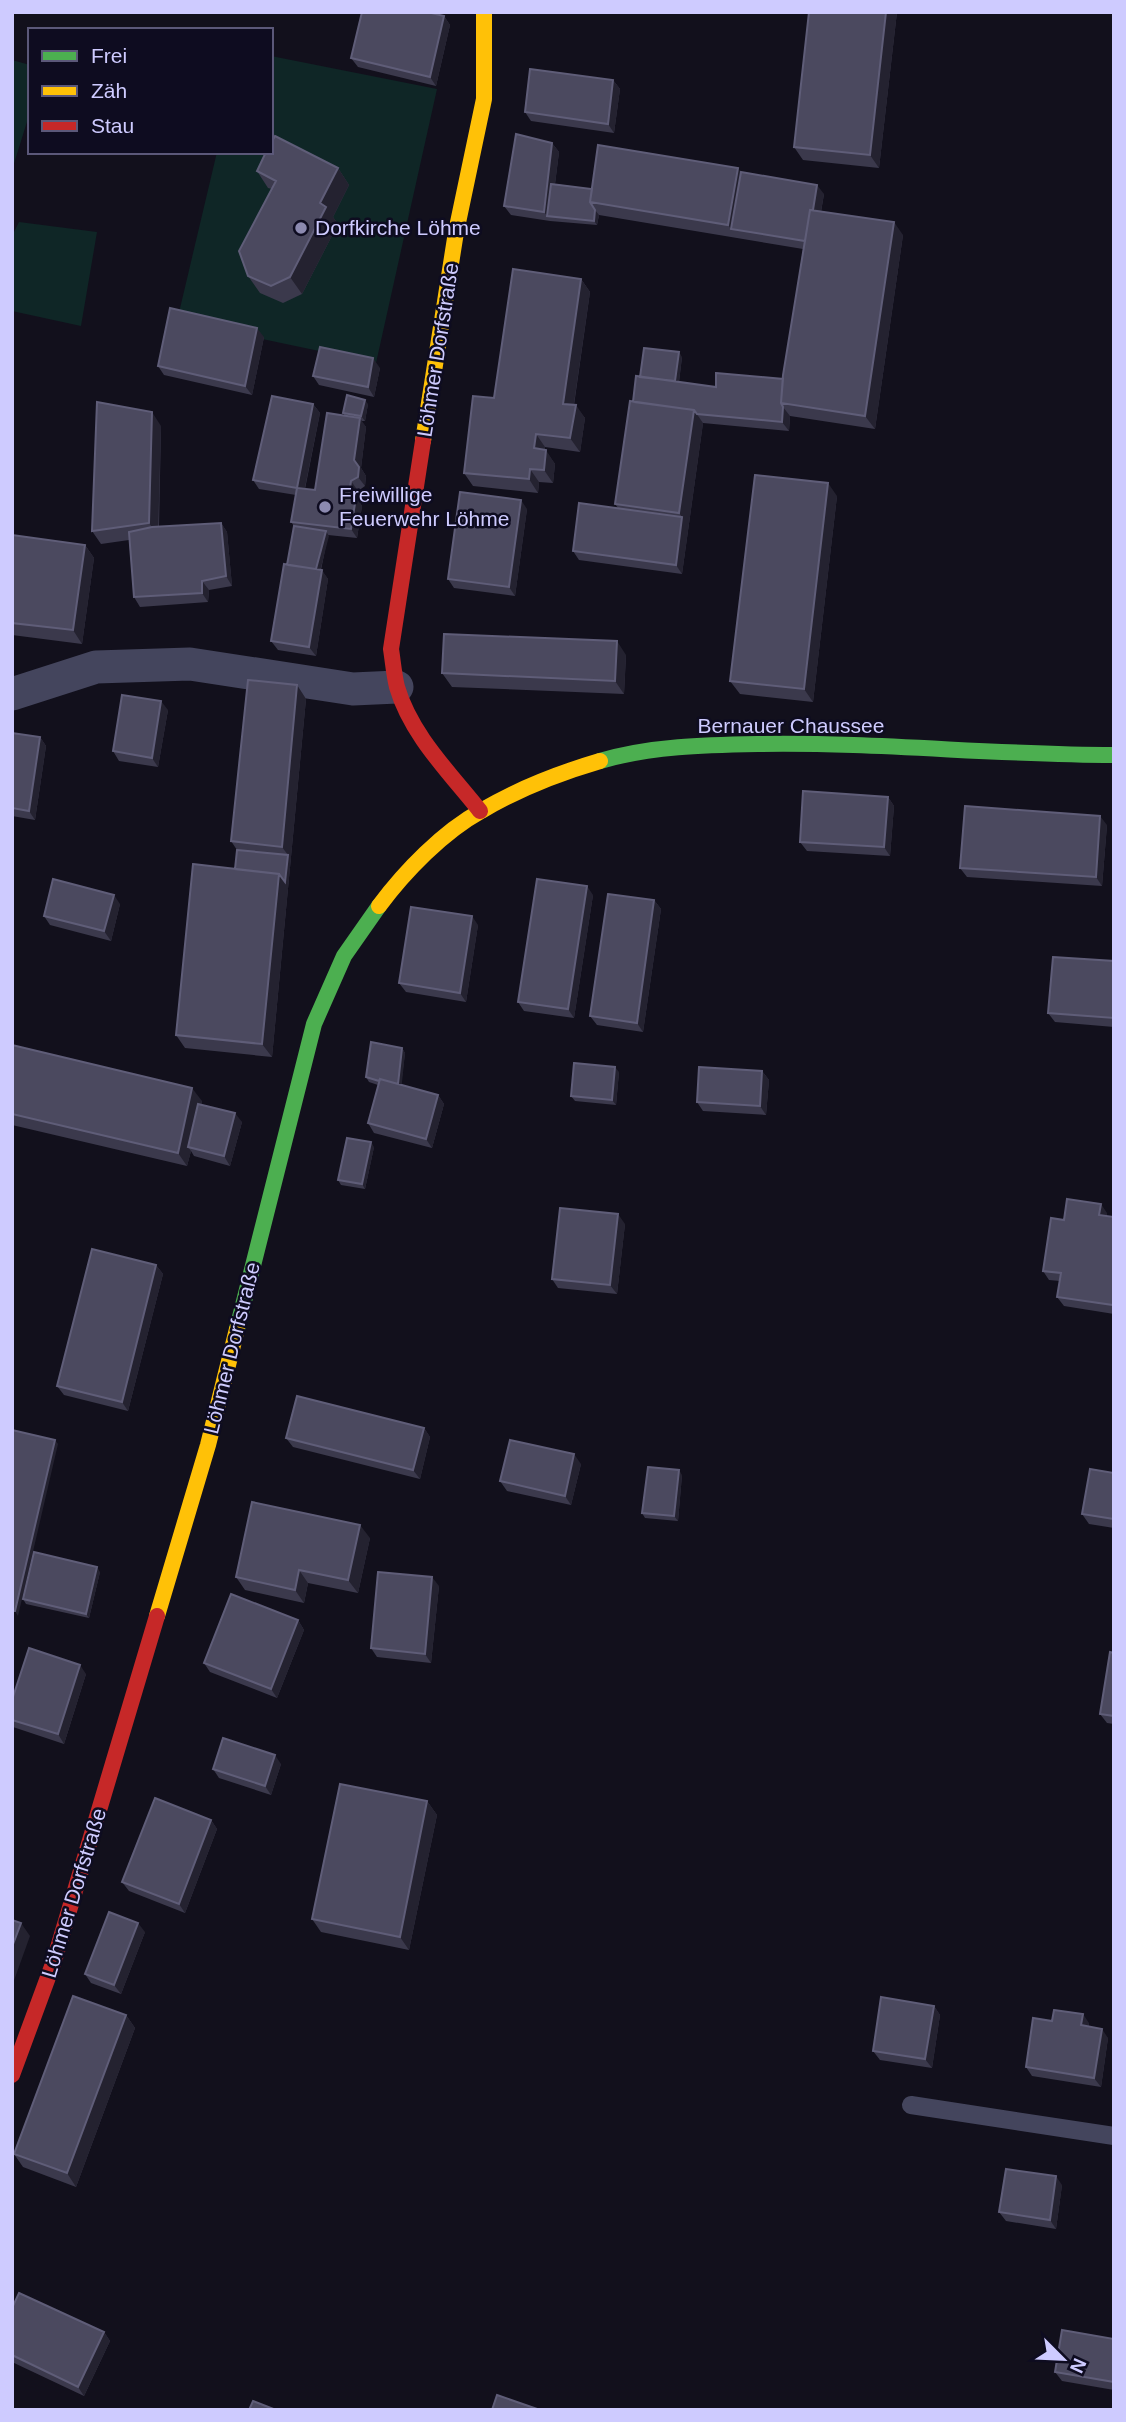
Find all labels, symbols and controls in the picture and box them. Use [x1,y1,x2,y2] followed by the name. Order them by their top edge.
[28,28,273,154] legend
[91,44,127,67] text: Frei
[91,79,127,102] text: Zäh
[91,114,134,137] text: Stau
[315,216,481,239] place label: Dorfkirche Löhme
[293,220,309,236] marker: Dorfkirche Löhme
[412,261,463,439] street label: Löhmer Dorfstraße
[339,483,509,530] place label: Freiwillige Feuerwehr Löhme
[317,499,333,515] marker: Freiwillige Feuerwehr Löhme
[698,714,884,737] street label: Bernauer Chaussee
[199,1260,264,1436] street label: Löhmer Dorfstraße
[37,1805,110,1980] street label: Löhmer Dorfstraße
[1028,2324,1098,2394] north arrow
[1066,2355,1090,2376] text: N

